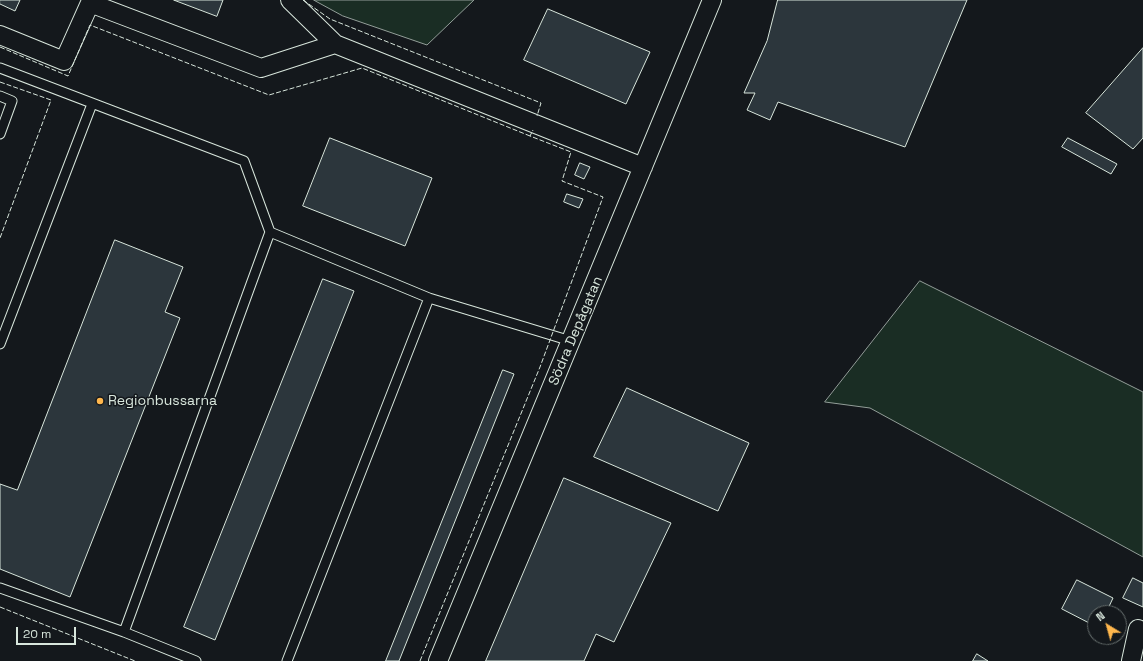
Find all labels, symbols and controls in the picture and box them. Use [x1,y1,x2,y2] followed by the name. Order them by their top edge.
[545,274,607,388] street label: Södra Depågatan
[108,393,217,409] place label: Regionbussarna
[95,396,105,406] marker: Regionbussarna
[1087,605,1127,645] north arrow
[1093,608,1108,624] text: N
[18,619,78,645] scale bar
[23,626,51,642] text: 20 m

